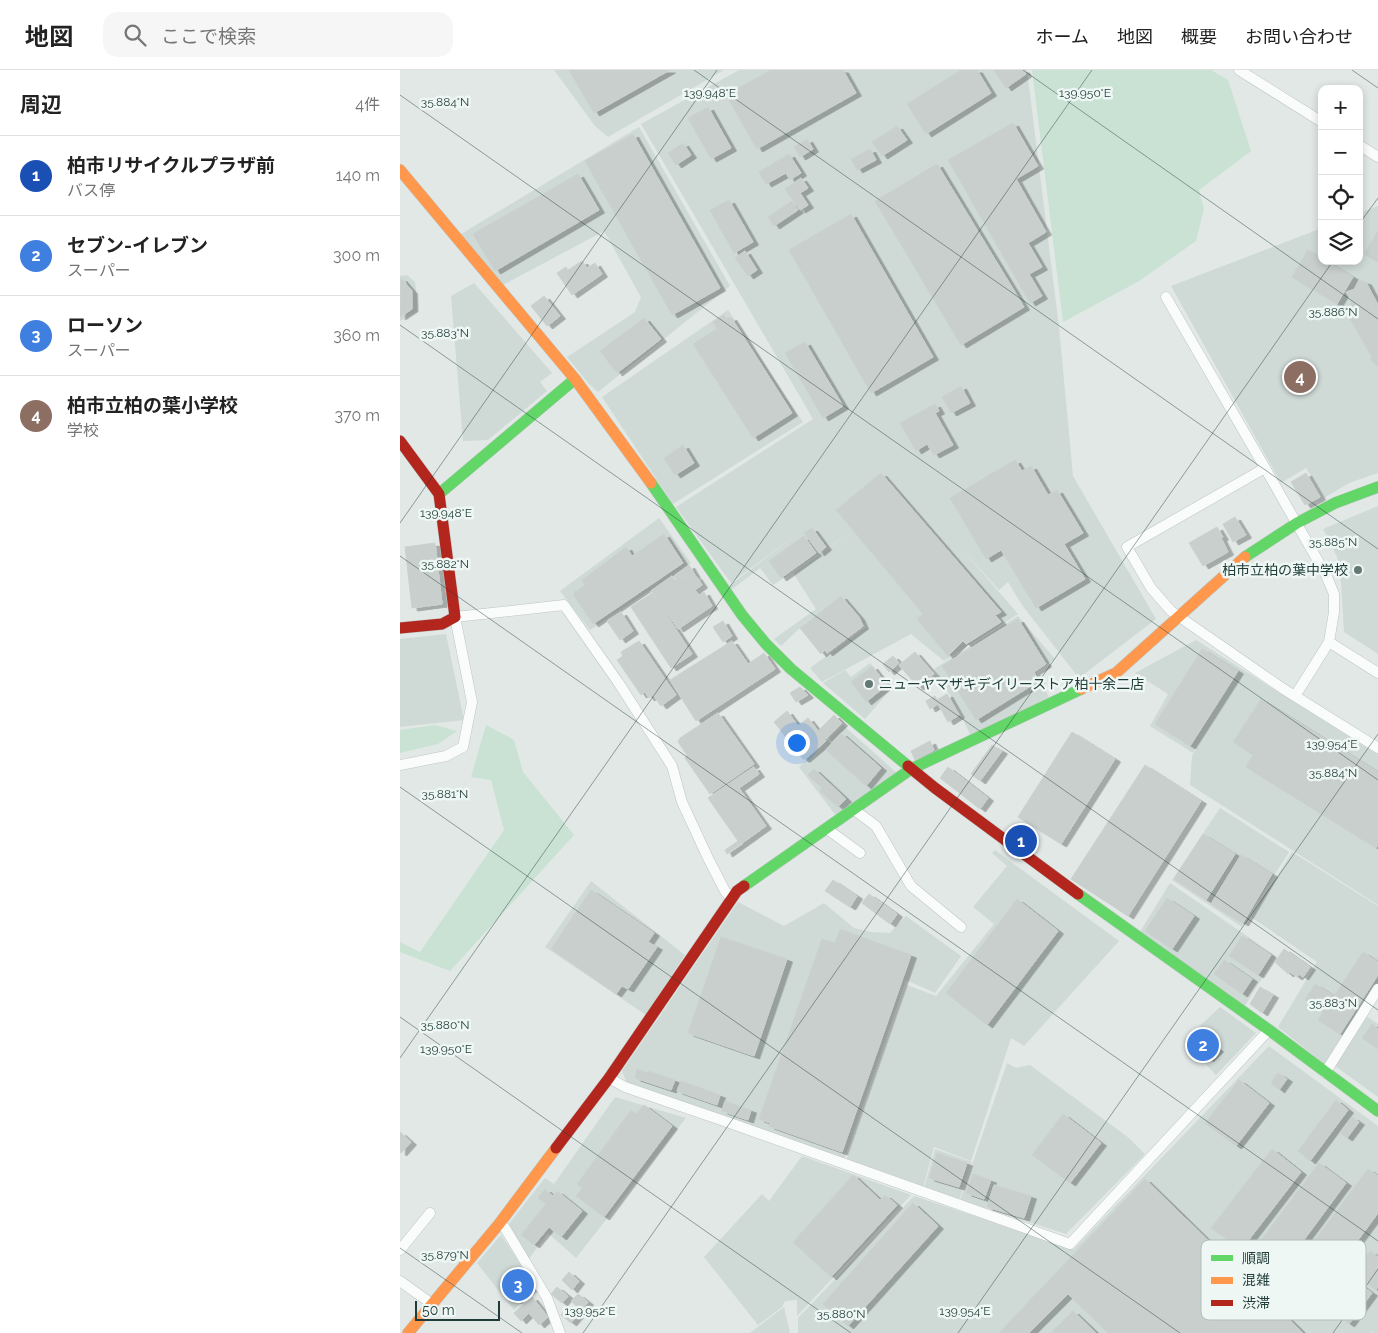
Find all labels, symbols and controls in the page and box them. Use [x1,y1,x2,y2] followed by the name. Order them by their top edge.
[103,12,453,57] search box
[121,21,149,49] icon: search
[25,22,73,51] text: 地図
[161,25,256,47] text: ここで検索
[1036,26,1089,47] text: ホーム
[1117,26,1153,47] text: 地図
[1181,26,1217,47] text: 概要
[1245,26,1353,47] text: お問い合わせ
[1318,85,1363,265] map controls
[1318,85,1363,130] button: +
[684,86,736,100] text: 139.948°E
[1059,86,1111,100] text: 139.950°E
[20,92,62,117] text: 周辺
[355,95,380,114] text: 4件
[421,95,469,109] text: 35.884°N
[1318,130,1363,175] button: −
[67,154,275,176] text: 柏市リサイクルプラザ前
[32,166,40,185] text: 1
[336,166,380,185] text: 140 m
[1318,175,1363,220] button: locate
[67,181,115,200] text: バス停
[1318,220,1363,265] button: layers
[67,234,208,256] text: セブン-イレブン
[31,246,41,265] text: 2
[333,246,380,265] text: 300 m
[67,261,131,280] text: スーパー
[1308,305,1358,319] text: 35.886°N
[67,314,143,336] text: ローソン
[32,326,40,345] text: 3
[333,326,380,345] text: 360 m
[421,326,469,340] text: 35.883°N
[67,341,131,360] text: スーパー
[1284,358,1316,396] pin: 4
[67,394,238,416] text: 柏市立柏の葉小学校
[31,406,41,425] text: 4
[334,406,380,425] text: 370 m
[67,421,99,440] text: 学校
[420,506,472,520] text: 139.948°E
[1309,535,1357,549] text: 35.885°N
[421,557,469,571] text: 35.882°N
[1222,562,1348,578] place label: 柏市立柏の葉中学校
[1352,564,1364,576] marker: 柏市立柏の葉中学校
[879,676,1144,692] place label: ニューヤマザキデイリーストア柏十余二店
[863,678,875,690] marker: ニューヤマザキデイリーストア柏十余二店
[784,730,810,756] your location
[1306,737,1358,751] text: 139.954°E
[1309,766,1357,780] text: 35.884°N
[422,787,468,801] text: 35.881°N
[1005,822,1037,860] pin: 1
[1309,996,1357,1010] text: 35.883°N
[420,1018,470,1032] text: 35.880°N
[1187,1026,1219,1064] pin: 2
[420,1042,472,1056] text: 139.950°E
[1201,1240,1366,1320] legend
[421,1248,469,1262] text: 35.879°N
[1242,1250,1270,1266] text: 順調
[502,1266,534,1304] pin: 3
[1242,1272,1270,1288] text: 混雑
[1242,1295,1270,1311] text: 渋滞
[415,1298,500,1321] scale bar
[422,1302,455,1318] text: 50 m
[564,1304,616,1318] text: 139.952°E
[939,1304,991,1318] text: 139.954°E
[816,1307,866,1321] text: 35.880°N

